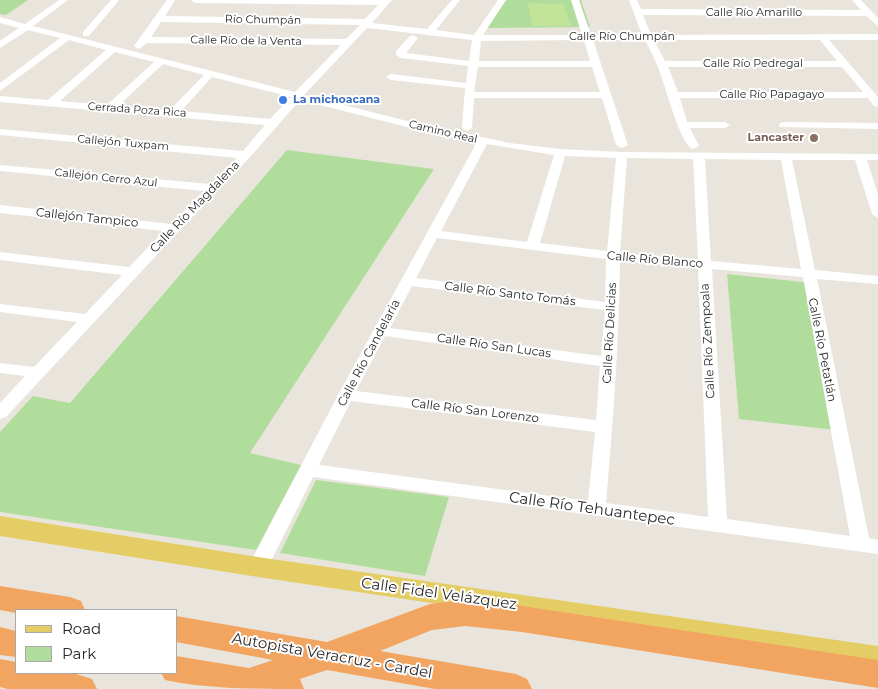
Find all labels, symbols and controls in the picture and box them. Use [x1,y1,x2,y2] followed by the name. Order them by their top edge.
[706,6,802,20] street label: Calle Río Amarillo
[225,13,301,27] street label: Río Chumpán
[569,30,675,44] street label: Calle Río Chumpán
[190,33,302,49] street label: Calle Río de la Venta
[703,57,803,71] street label: Calle Río Pedregal
[720,88,824,102] street label: Calle Río Papagayo
[293,93,380,107] place label: La michoacana
[277,94,289,106] marker: La michoacana
[87,100,187,120] street label: Cerrada Poza Rica
[407,118,479,146] street label: Camino Real
[747,131,804,145] place label: Lancaster
[77,132,169,154] street label: Callejón Tuxpam
[808,132,820,144] marker: Lancaster
[147,158,243,256] street label: Calle Río Magdalena
[54,166,158,190] street label: Callejón Cerro Azul
[35,205,139,231] street label: Callejón Tampico
[606,249,704,271] street label: Calle Río Blanco
[444,279,576,309] street label: Calle Río Santo Tomás
[600,282,620,384] street label: Calle Río Delicias
[698,283,718,399] street label: Calle Río Zempoala
[335,297,403,409] street label: Calle Río Candelaria
[805,297,839,403] street label: Calle Río Petatlán
[436,331,552,361] street label: Calle Río San Lucas
[410,396,540,426] street label: Calle Río San Lorenzo
[508,488,676,530] street label: Calle Río Tehuantepec
[360,574,518,614] street label: Calle Fidel Velázquez
[15,609,178,674] legend
[62,619,101,638] text: Road
[230,629,434,683] street label: Autopista Veracruz - Cardel
[62,644,96,663] text: Park

